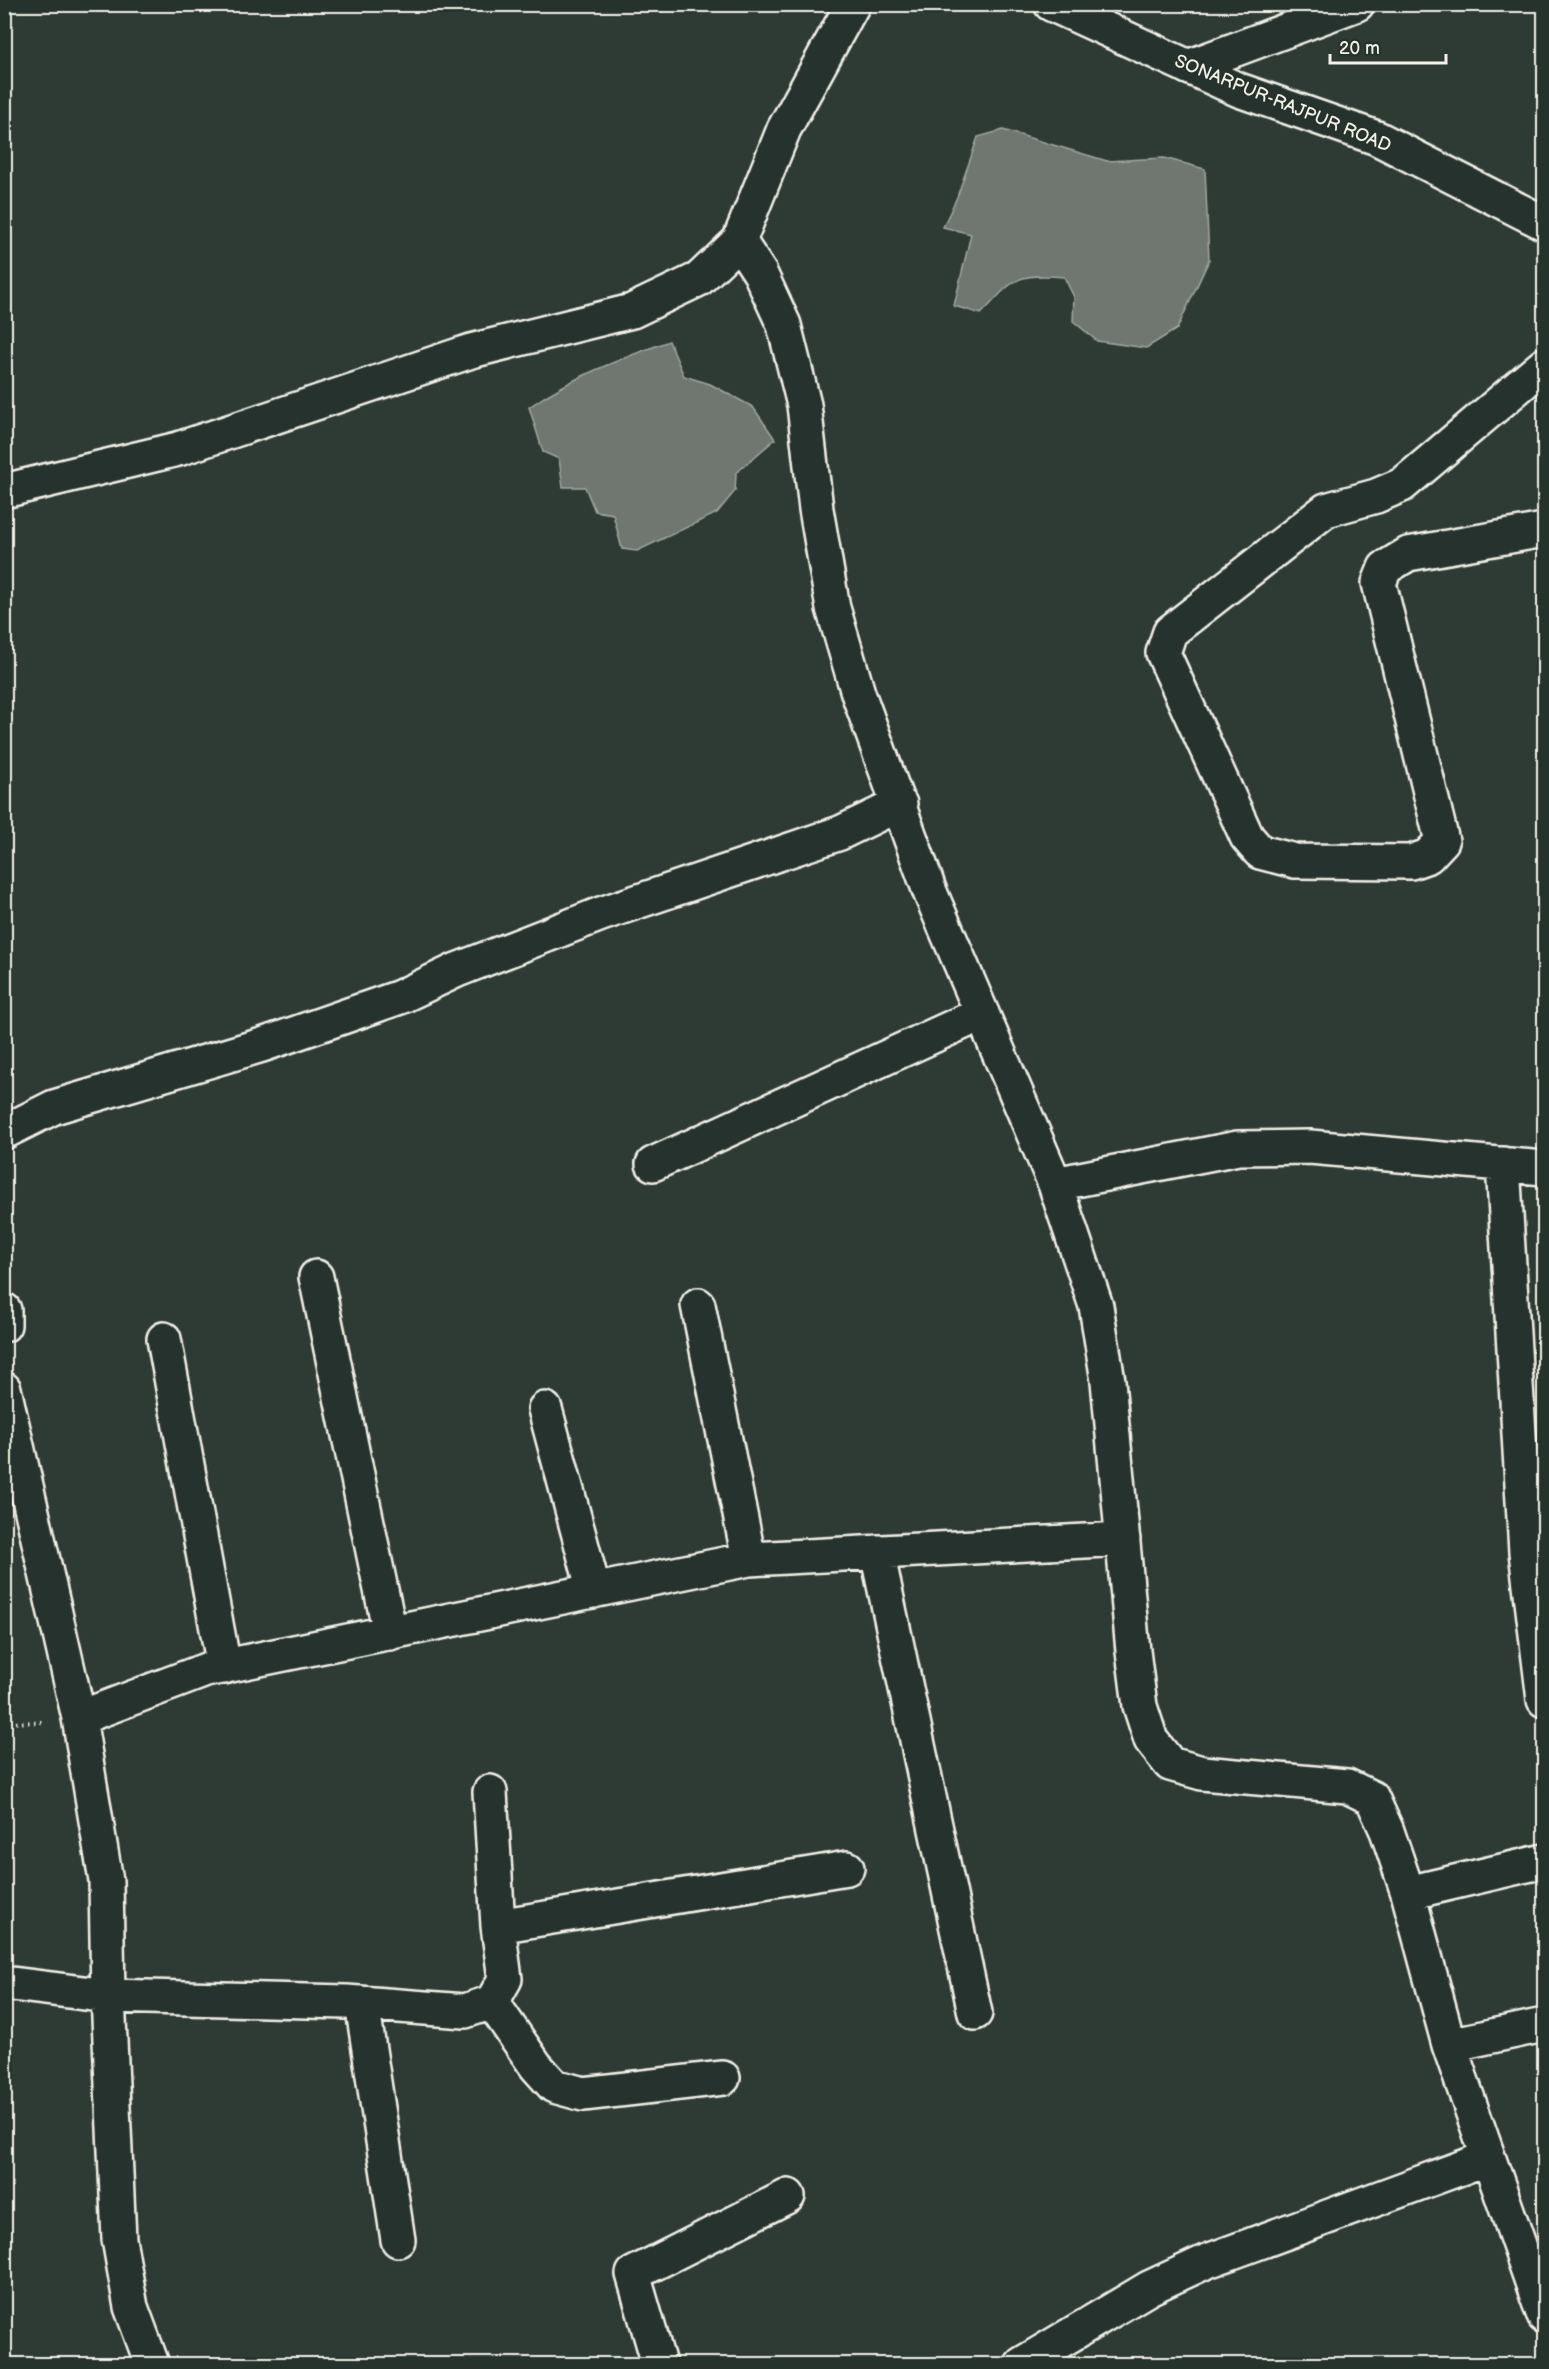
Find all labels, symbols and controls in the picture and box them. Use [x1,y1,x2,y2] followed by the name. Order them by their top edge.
[1330,27,1446,65] scale bar
[1339,38,1380,59] text: 20 m
[1172,50,1394,157] street label: SONARPUR-RAJPUR ROAD

